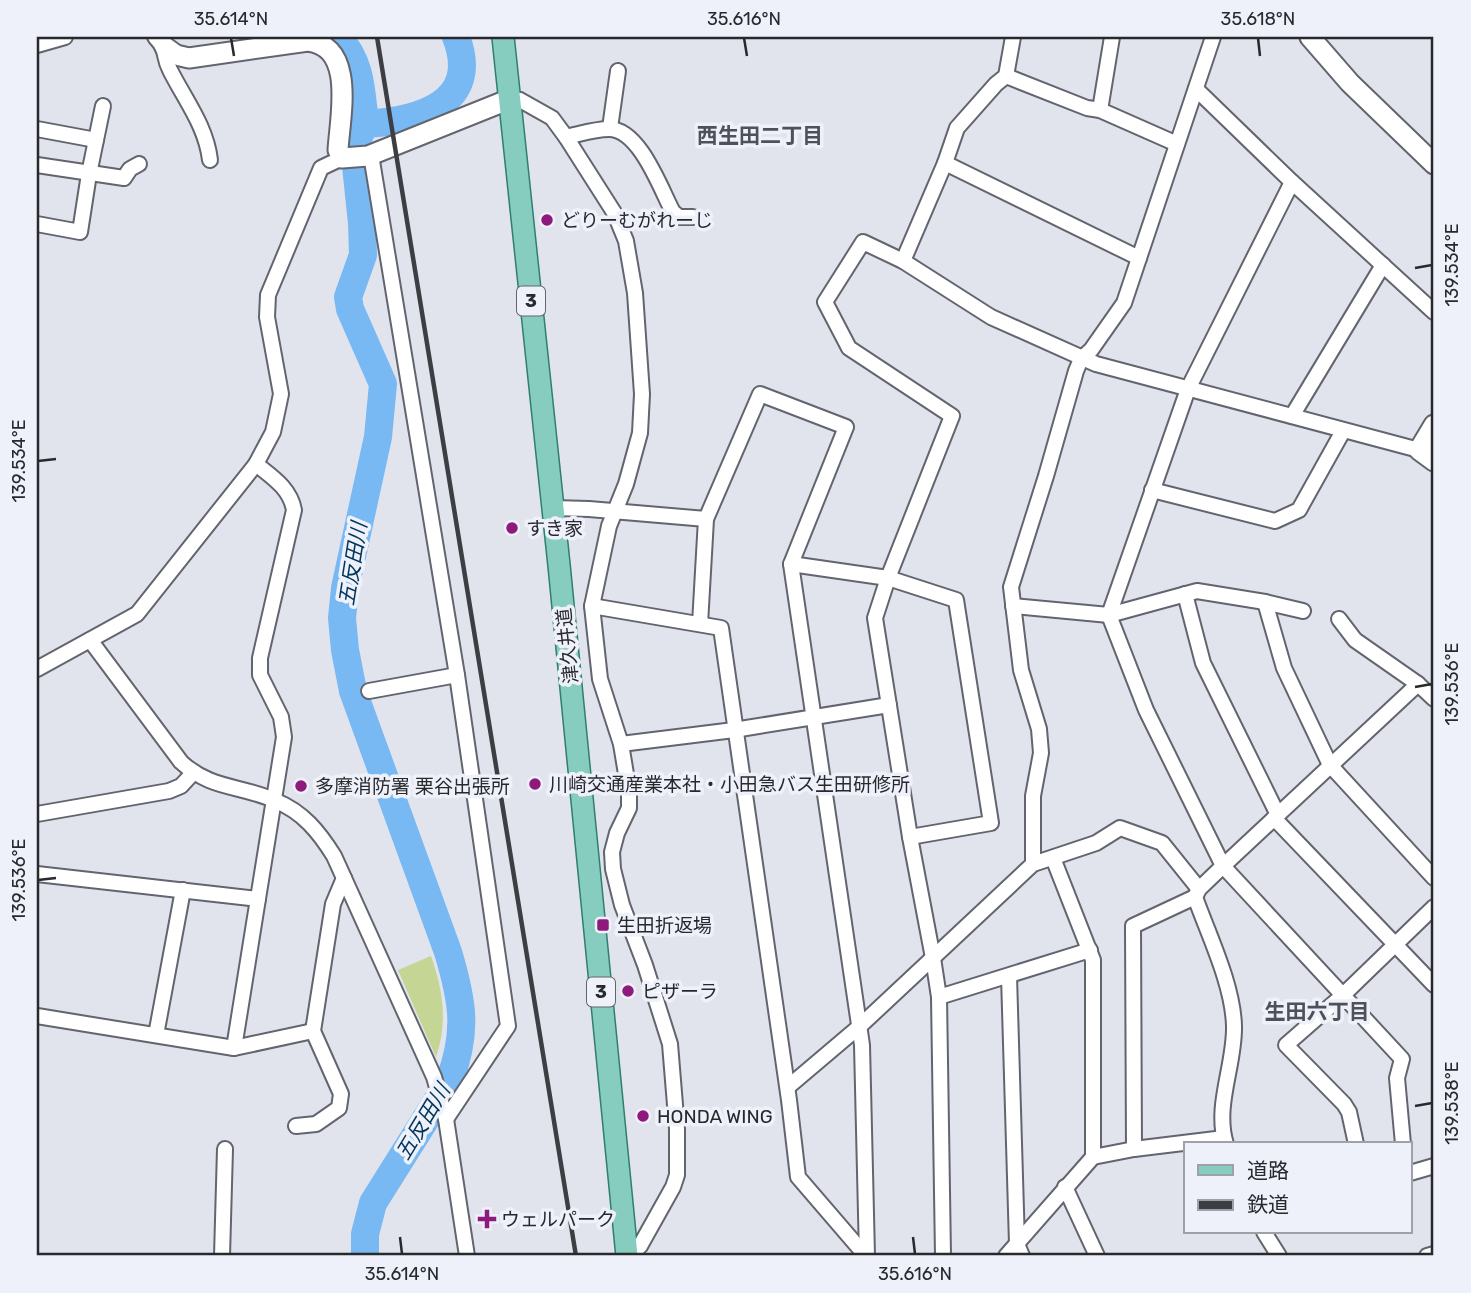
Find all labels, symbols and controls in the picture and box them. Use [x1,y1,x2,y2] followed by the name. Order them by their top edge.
[194,8,268,30] text: 35.614°N
[707,8,781,30] text: 35.616°N
[1221,8,1295,30] text: 35.618°N
[697,123,823,148] district label: 西生田二丁目
[561,209,713,232] place label: どりーむがれーじ
[539,212,555,228] marker: どりーむがれーじ
[1441,223,1463,307] text: 139.534°E
[517,286,545,316] road number: 3
[8,419,30,503] text: 139.534°E
[526,517,583,540] place label: すき家
[334,519,372,607] water label: 五反田川
[504,520,520,536] marker: すき家
[552,607,583,685] street label: 津久井道
[1441,643,1463,725] text: 139.536°E
[549,773,910,796] place label: 川崎交通産業本社・小田急バス生田研修所
[315,775,510,798] place label: 多摩消防署 栗谷出張所
[527,776,543,792] marker: 川崎交通産業本社・小田急バス生田研修所
[293,778,309,794] marker: 多摩消防署 栗谷出張所
[8,839,30,921] text: 139.536°E
[617,914,712,937] place label: 生田折返場
[595,917,611,933] marker: 生田折返場
[587,978,615,1007] road number: 3
[642,980,718,1003] place label: ピザーラ
[620,983,636,999] marker: ピザーラ
[1265,999,1370,1024] district label: 生田六丁目
[1441,1061,1463,1145] text: 139.538°E
[390,1078,456,1164] water label: 五反田川
[657,1105,773,1128] place label: HONDA WING
[635,1108,651,1124] marker: HONDA WING
[1184,1142,1412,1234] legend
[1247,1158,1289,1183] text: 道路
[1247,1192,1289,1217] text: 鉄道
[501,1208,615,1231] place label: ウェルパーク
[479,1211,495,1227] marker: ウェルパーク
[365,1263,439,1285] text: 35.614°N
[878,1263,952,1285] text: 35.616°N

